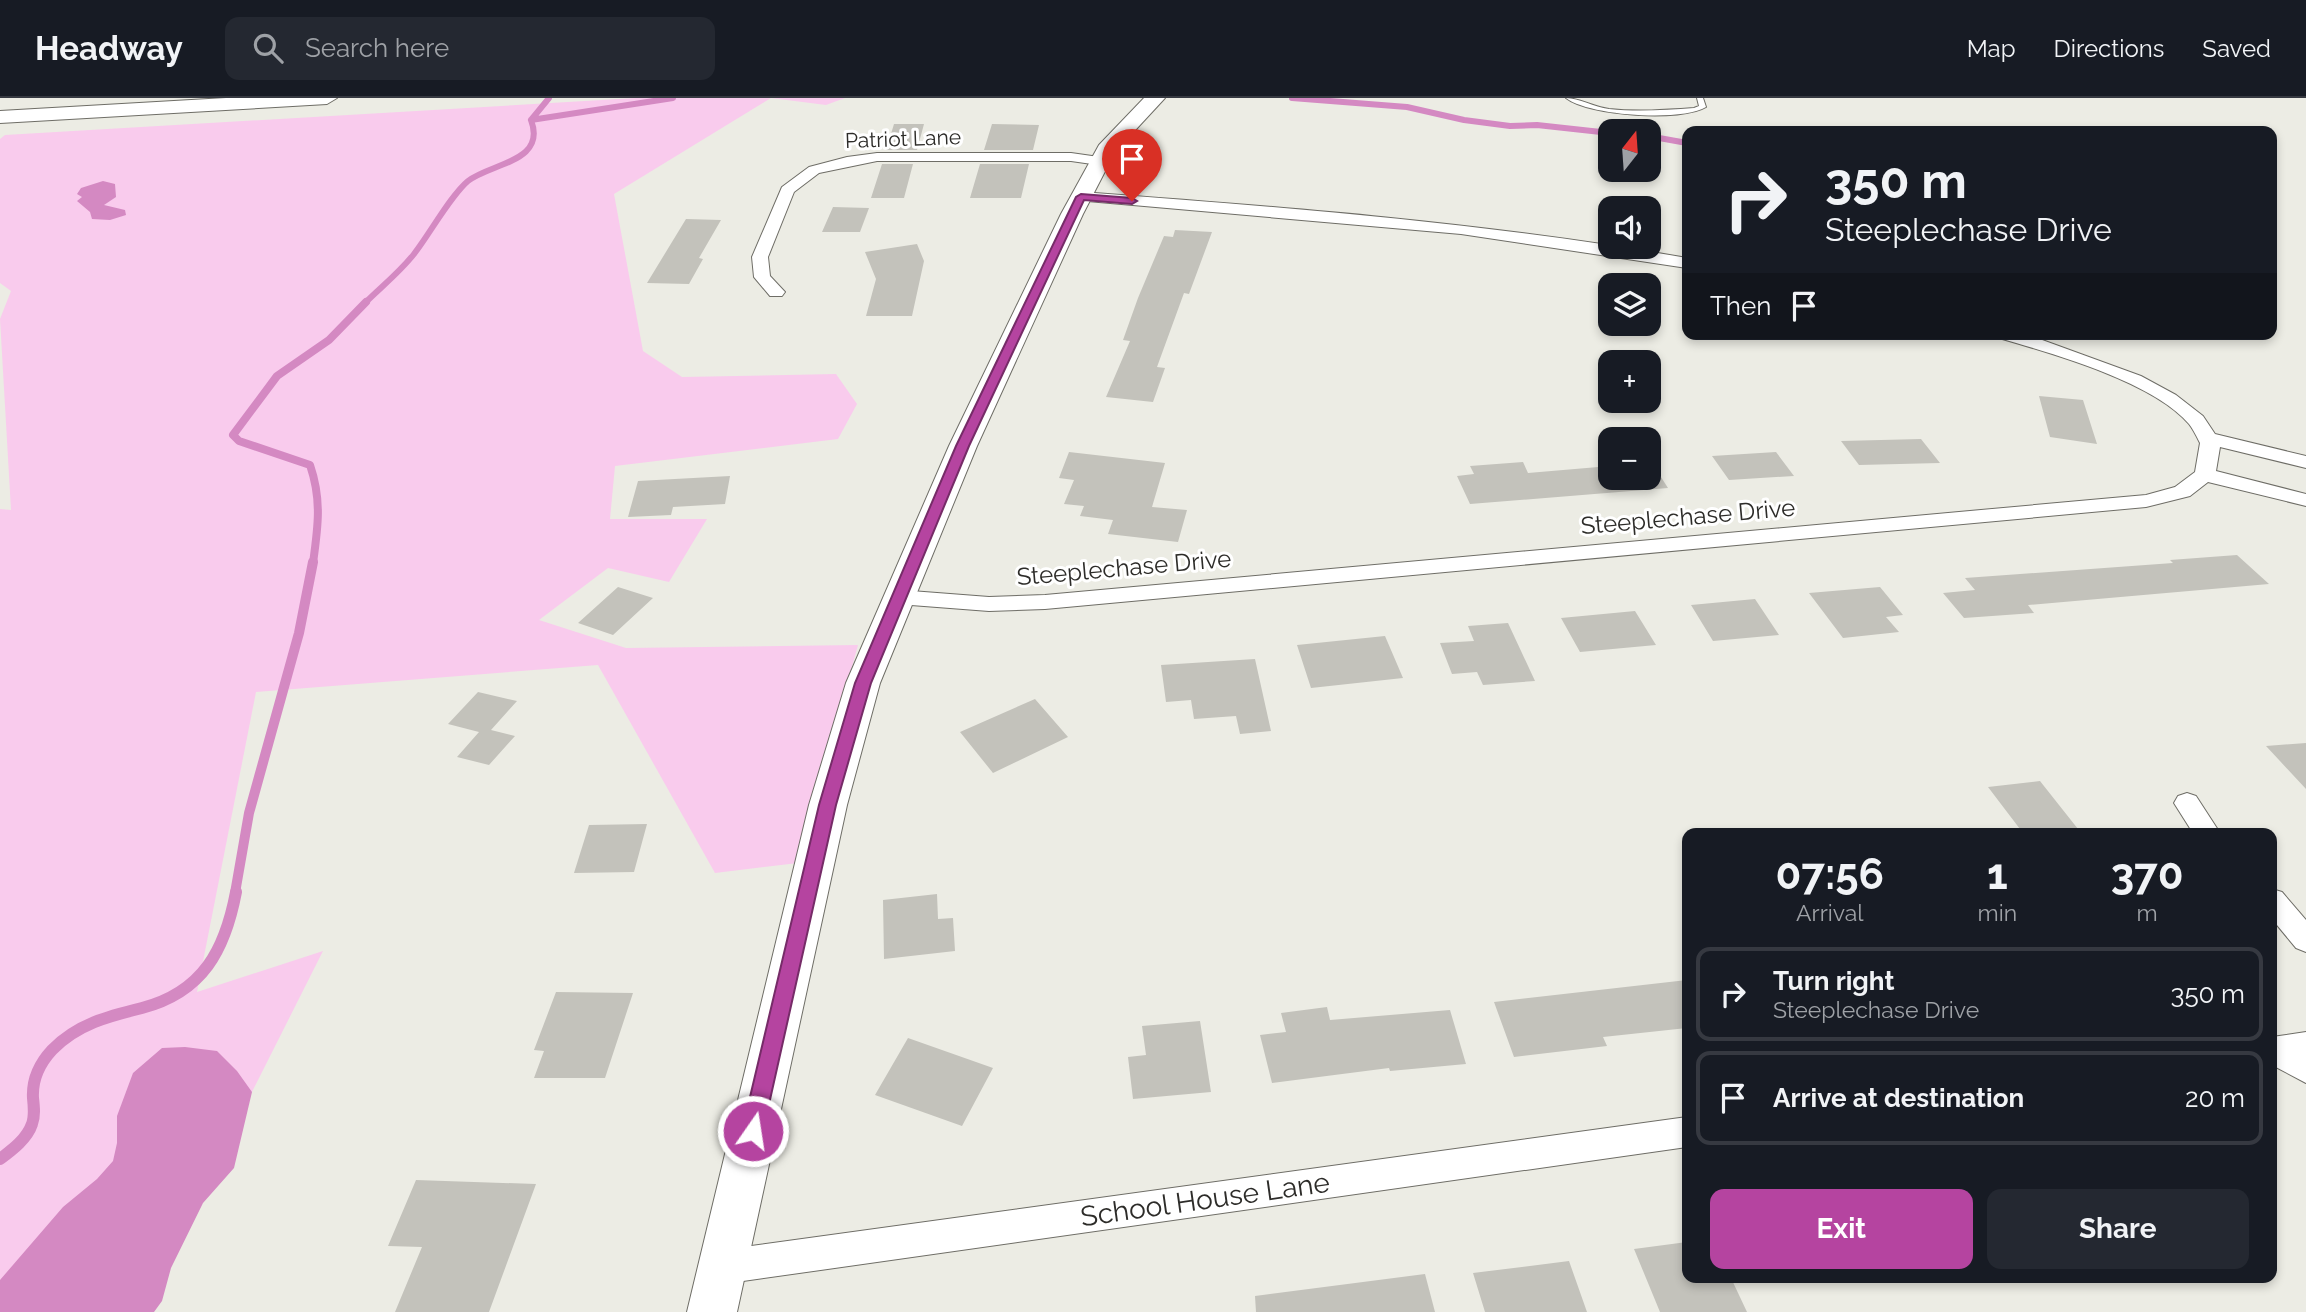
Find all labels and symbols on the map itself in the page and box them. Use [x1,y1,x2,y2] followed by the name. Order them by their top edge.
[1598,119,1661,182] north arrow
[844,124,962,153] street label: Patriot Lane
[1102,129,1162,201] pin
[1580,493,1796,540] street label: Steeplechase Drive
[1016,544,1232,591] street label: Steeplechase Drive
[716,1094,790,1168] position arrow
[1078,1166,1332,1233] street label: School House Lane

